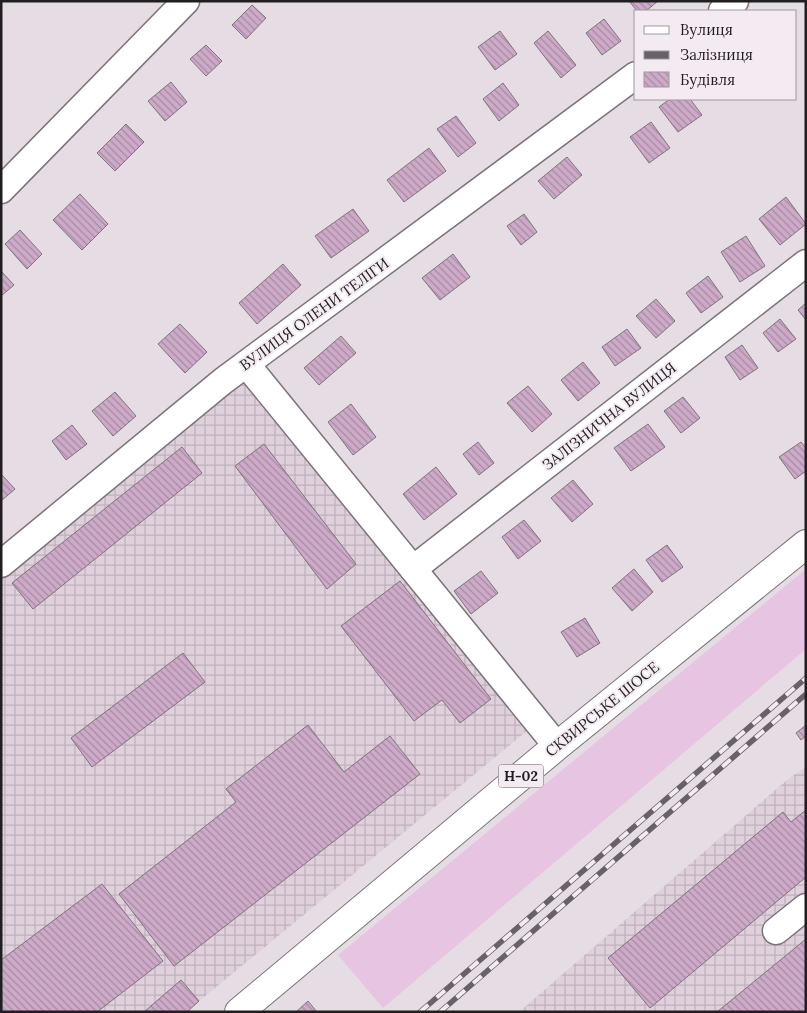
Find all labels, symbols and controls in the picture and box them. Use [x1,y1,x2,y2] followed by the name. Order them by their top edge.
[634,10,797,100] legend
[680,20,733,39] text: Вулиця
[680,45,753,64] text: Залізниця
[680,70,735,89] text: Будівля
[236,253,392,375] street label: ВУЛИЦЯ ОЛЕНИ ТЕЛІГИ
[538,358,680,474] street label: ЗАЛІЗНИЧНА ВУЛИЦЯ
[541,657,663,761] street label: СКВИРСЬКЕ ШОСЕ
[498,764,544,788] road number: Н-02

